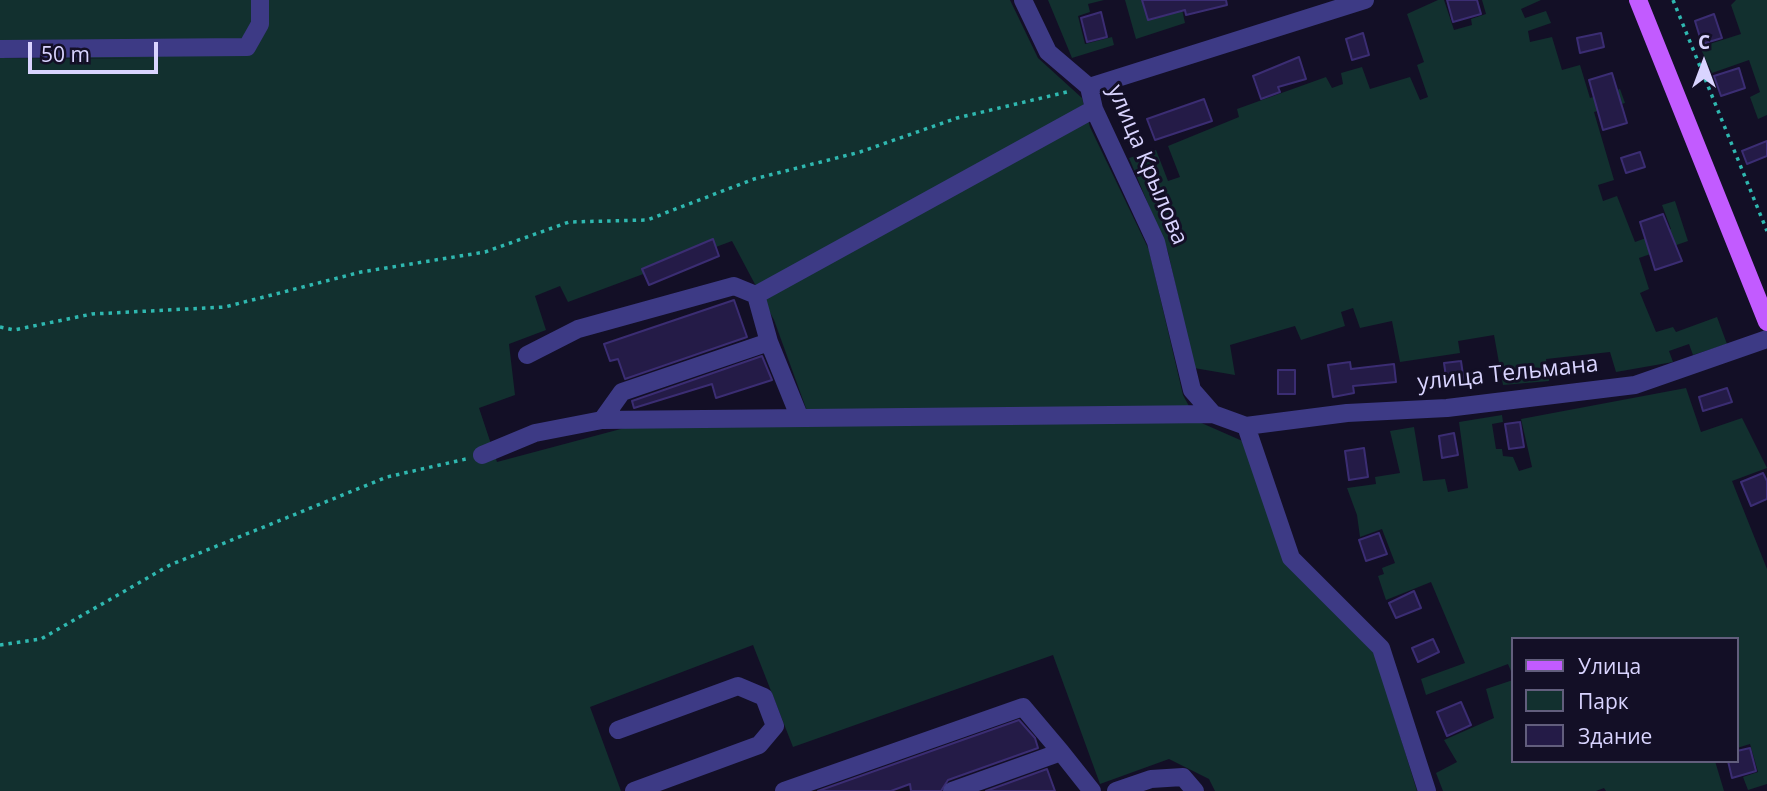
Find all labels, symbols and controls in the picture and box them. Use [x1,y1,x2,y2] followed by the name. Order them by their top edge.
[32,28,161,72] scale bar
[1669,28,1739,98] north arrow
[1698,29,1710,55] text: С
[41,40,90,68] text: 50 m
[1101,81,1193,249] street label: улица Крылова
[1416,351,1600,397] street label: улица Тельмана
[1512,637,1739,763] legend
[1578,652,1641,680] text: Улица
[1578,687,1629,715] text: Парк
[1578,722,1652,750] text: Здание

